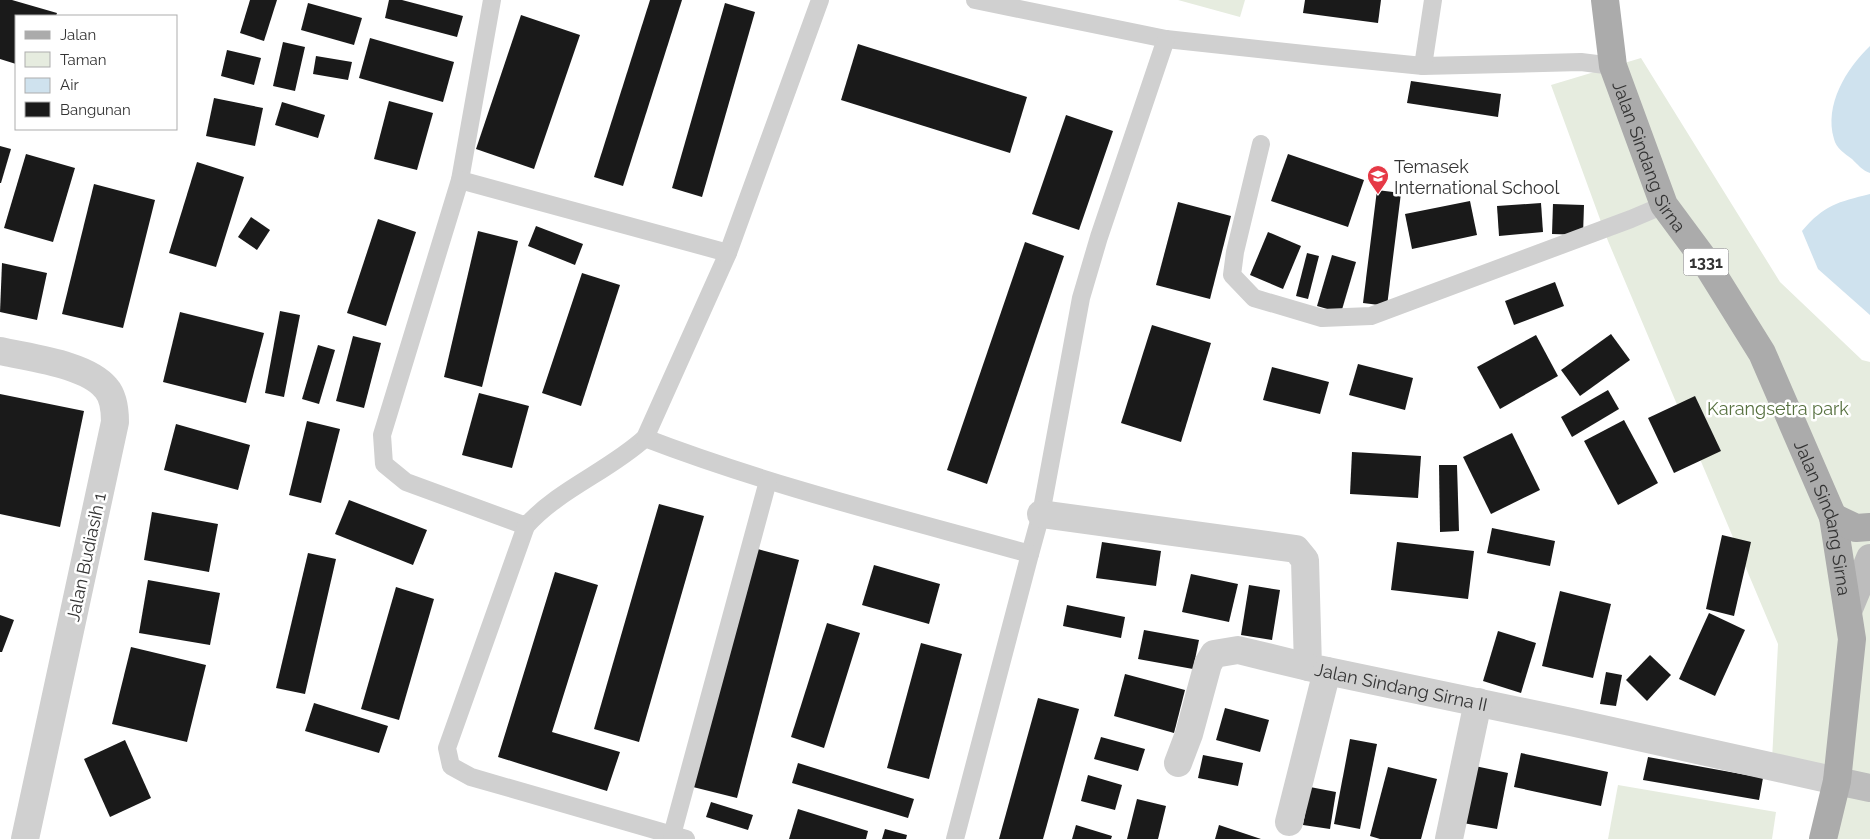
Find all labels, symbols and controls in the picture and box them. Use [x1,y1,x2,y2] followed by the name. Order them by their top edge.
[15,15,178,130] legend
[60,26,96,44] text: Jalan
[60,51,106,69] text: Taman
[60,76,79,94] text: Air
[1609,78,1691,236] street label: Jalan Sindang Sirna
[60,101,131,119] text: Bangunan
[1394,156,1559,198] place label: Temasek International School
[1366,164,1390,195] school or university icon: Temasek International School
[1684,248,1728,276] road number: 1331
[1707,398,1849,419] park label: Karangsetra park
[1790,437,1856,597] street label: Jalan Sindang Sirna
[62,490,110,623] street label: Jalan Budiasih 1
[1313,658,1490,715] street label: Jalan Sindang Sirna II

